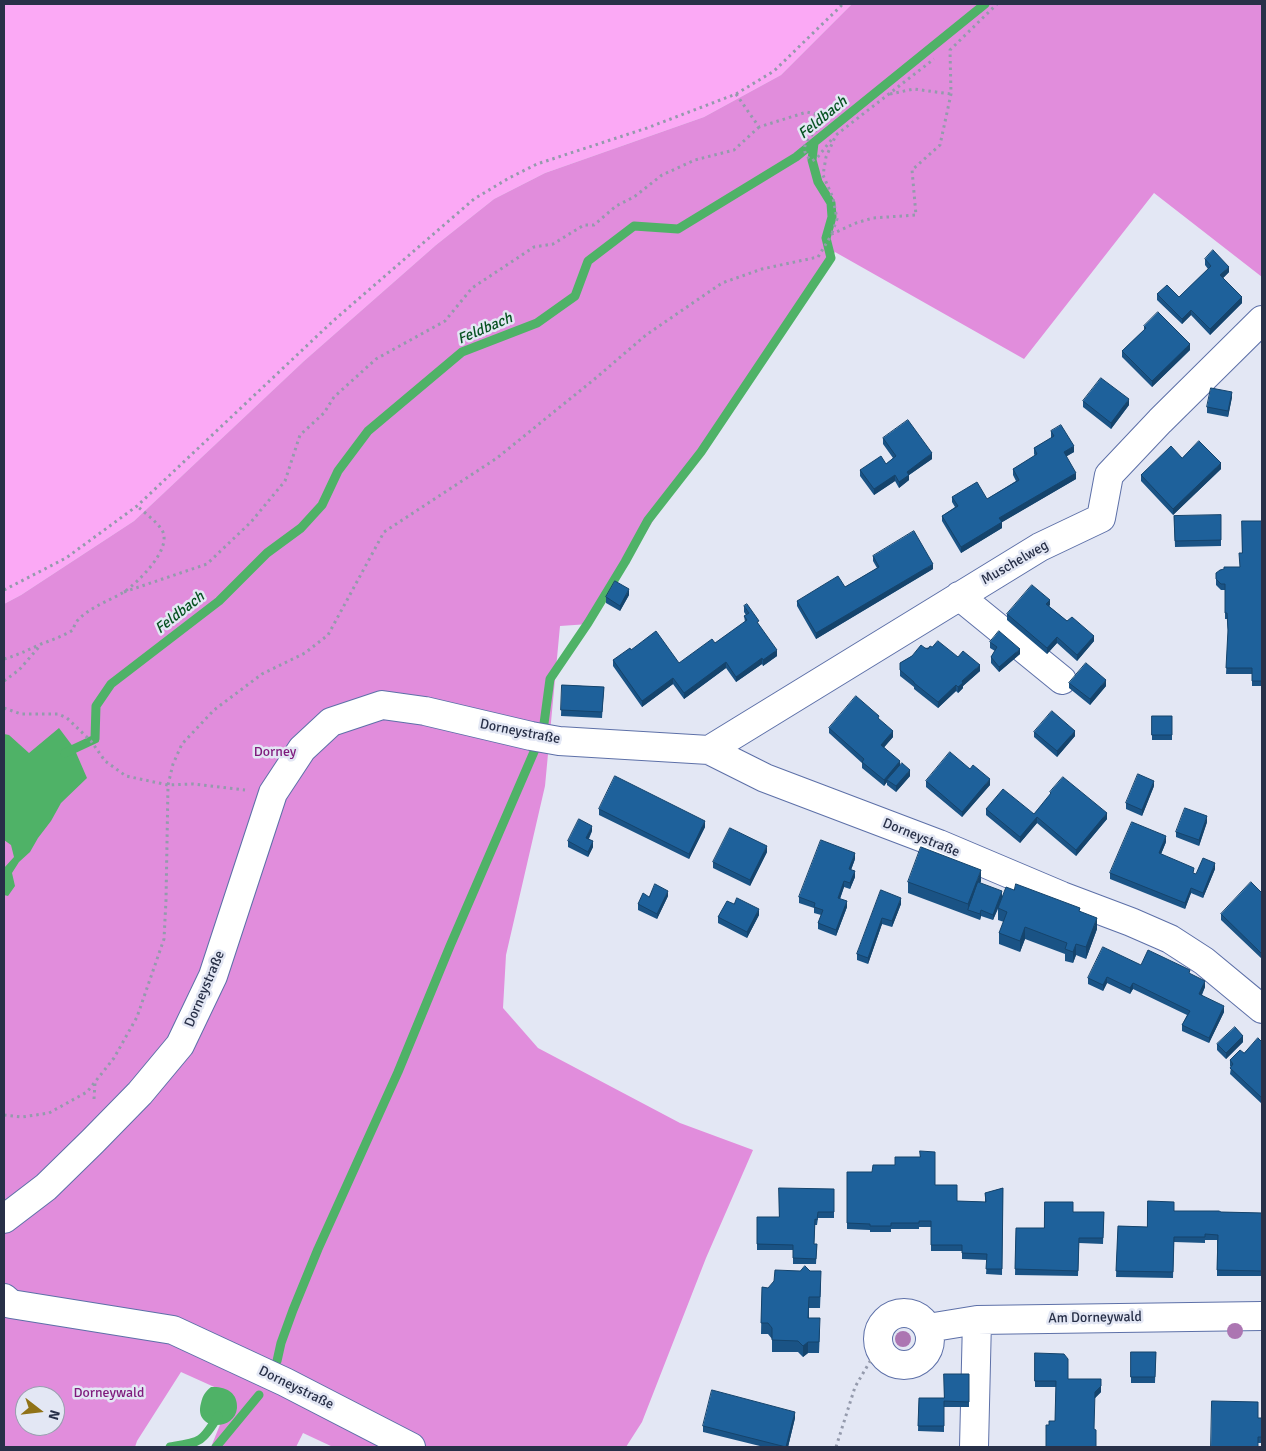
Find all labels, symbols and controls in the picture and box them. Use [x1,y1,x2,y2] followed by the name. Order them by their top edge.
[795,93,851,143] water label: Feldbach
[455,309,515,349] water label: Feldbach
[978,537,1052,589] street label: Muschelweg
[152,588,208,638] water label: Feldbach
[478,716,562,748] street label: Dorneystraße
[254,744,296,760] park label: Dorney
[880,815,962,861] street label: Dorneystraße
[181,948,229,1030] street label: Dorneystraße
[1048,1309,1142,1327] street label: Am Dorneywald
[256,1363,336,1413] street label: Dorneystraße
[73,1385,145,1401] park label: Dorneywald
[15,1386,65,1436] north arrow
[44,1408,63,1422] text: N

